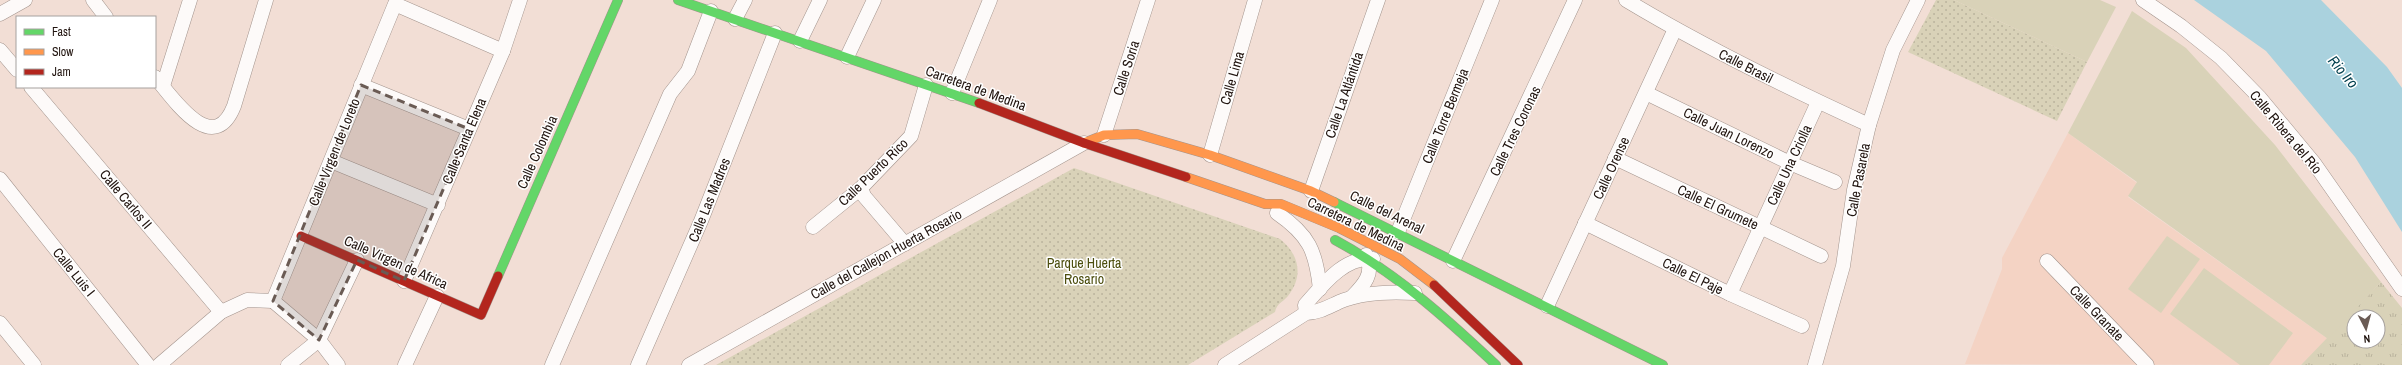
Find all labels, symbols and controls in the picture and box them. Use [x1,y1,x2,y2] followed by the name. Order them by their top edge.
[16,16,156,88] legend
[52,24,71,40] text: Fast
[1109,38,1144,98] street label: Calle Soria
[52,44,74,60] text: Slow
[1716,45,1776,87] street label: Calle Brasil
[1216,49,1248,107] street label: Calle Lima
[1321,49,1367,140] street label: Calle La Atlántida
[2323,51,2363,93] water label: Rio Iro
[923,61,1029,115] street label: Carretera de Medina
[52,64,71,80] text: Jam
[1418,65,1473,166] street label: Calle Torre Bermeja
[1485,83,1545,179] street label: Calle Tres Coronas
[2246,87,2326,177] street label: Calle Ribera del Río
[304,95,364,209] street label: Calle Virgen de Loreto
[438,95,490,187] street label: Calle Santa Elena
[1681,103,1777,163] street label: Calle Juan Lorenzo
[513,112,561,192] street label: Calle Colombia
[1763,121,1816,208] street label: Calle Una Criolla
[834,134,912,210] street label: Calle Puerto Rico
[1589,134,1633,202] street label: Calle Orense
[1842,141,1874,218] street label: Calle Pasarela
[684,155,734,245] street label: Calle Las Madres
[96,166,156,232] street label: Calle Carlos II
[1675,180,1761,234] street label: Calle El Grumete
[1347,186,1427,238] street label: Calle del Arenal
[1304,193,1408,256] street label: Carretera de Medina
[807,205,965,303] street label: Calle del Callejon Huerta Rosario
[341,231,451,293] street label: Calle Virgen de Africa
[49,244,99,300] street label: Calle Luis I
[1047,254,1122,288] park label: Parque Huerta Rosario
[1660,254,1726,298] street label: Calle El Paje
[2066,281,2128,345] street label: Calle Granate
[2346,309,2386,349] north arrow
[2363,332,2371,346] text: N

